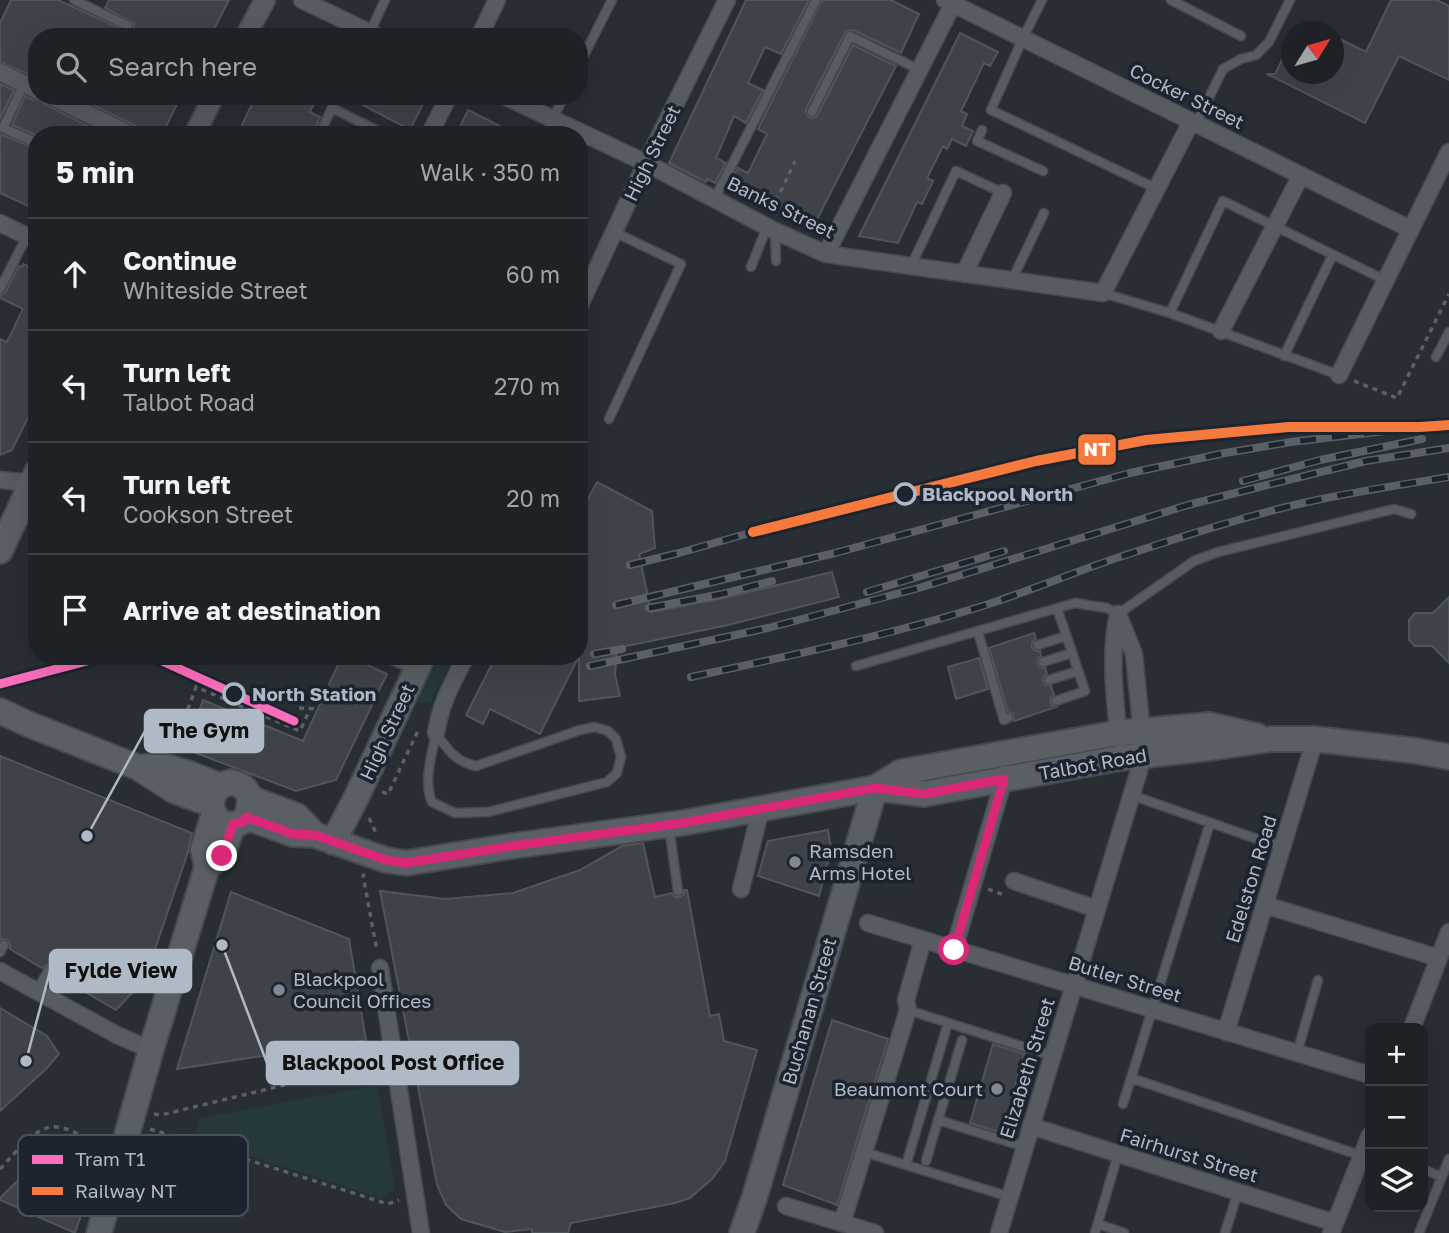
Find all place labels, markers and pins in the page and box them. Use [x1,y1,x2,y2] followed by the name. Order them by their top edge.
[922,482,1073,505] place label: Blackpool North
[894,483,916,505] marker: Blackpool North
[252,682,376,705] place label: North Station
[223,683,245,705] marker: North Station
[145,710,263,752] callout: The Gym
[809,839,911,884] place label: Ramsden Arms Hotel
[787,854,803,870] marker: Ramsden Arms Hotel
[50,950,191,992] callout: Fylde View
[293,967,431,1012] place label: Blackpool Council Offices
[271,982,287,998] marker: Blackpool Council Offices
[267,1042,518,1084] callout: Blackpool Post Office
[834,1077,983,1100] place label: Beaumont Court
[989,1081,1005,1097] marker: Beaumont Court

